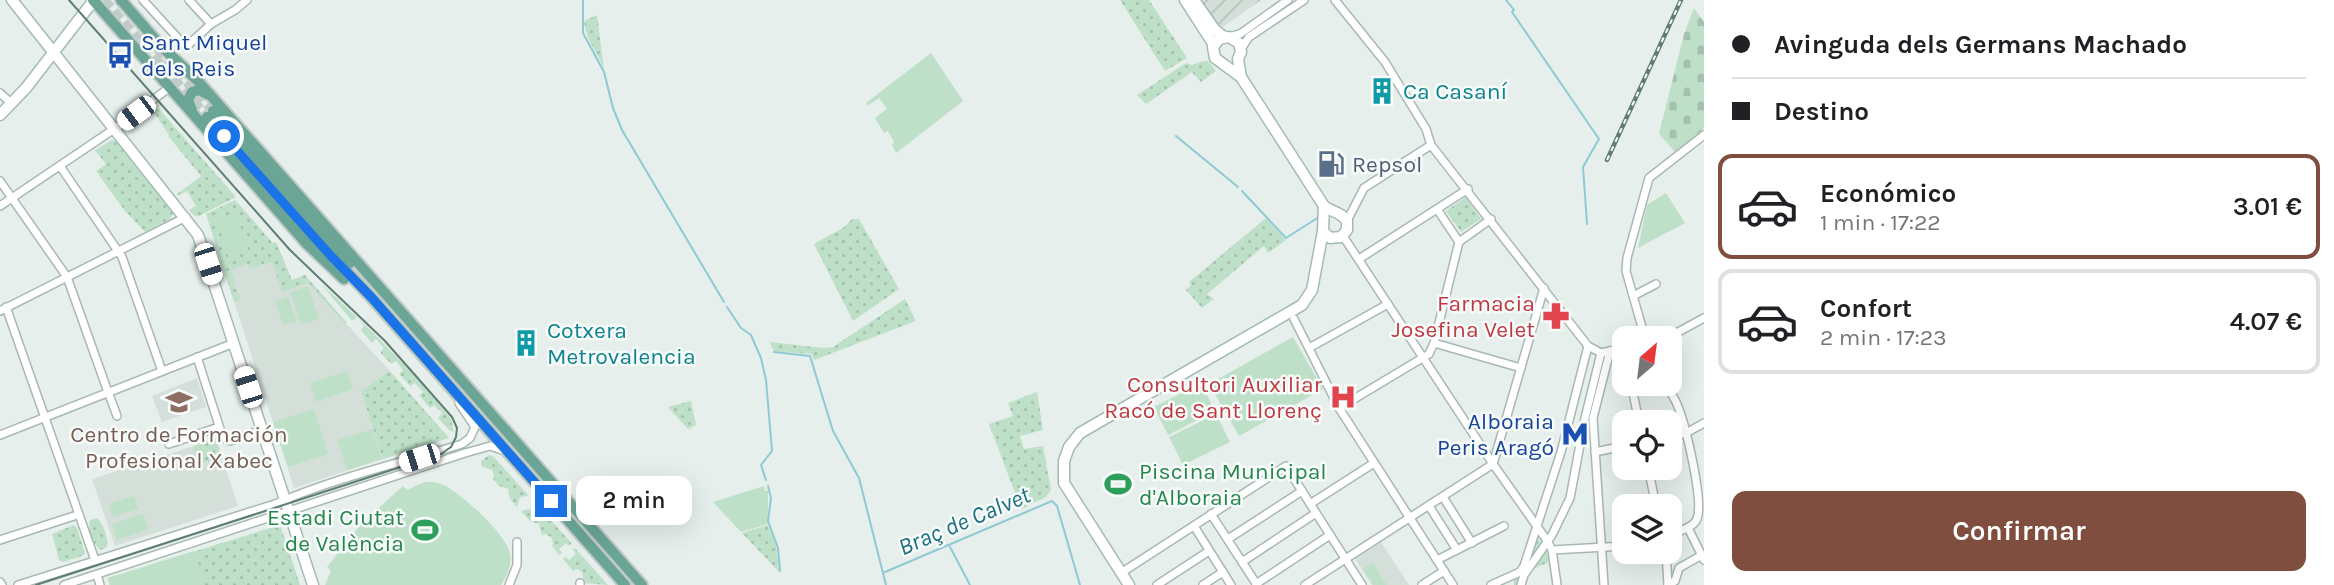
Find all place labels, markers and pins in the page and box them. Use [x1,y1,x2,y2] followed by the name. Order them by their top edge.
[141,29,268,82] place label: Sant Miquel dels Reis
[105,40,135,70] bus stop icon: Sant Miquel dels Reis
[1367,76,1397,106] building icon: Ca Casaní
[1403,78,1508,105] place label: Ca Casaní
[1316,149,1346,179] fuel station icon: Repsol
[1352,151,1422,178] place label: Repsol
[1392,290,1535,343] place label: Farmacia Josefina Velet
[1541,301,1571,331] pharmacy icon: Farmacia Josefina Velet
[547,317,696,370] place label: Cotxera Metrovalencia
[511,328,541,358] building icon: Cotxera Metrovalencia
[1104,371,1323,424] place label: Consultori Auxiliar Racó de Sant Llorenç
[1328,382,1358,412] hospital icon: Consultori Auxiliar Racó de Sant Llorenç
[164,387,194,417] school or university icon: Centro de Formación Profesional Xabec
[1437,408,1554,461] place label: Alboraia Peris Aragó
[1560,419,1590,449] metro station icon: Alboraia Peris Aragó
[70,421,288,474] place label: Centro de Formación Profesional Xabec
[1139,458,1327,511] place label: Piscina Municipal d'Alboraia
[1103,469,1133,499] sports icon: Piscina Municipal d'Alboraia
[267,504,404,557] place label: Estadi Ciutat de València
[410,515,440,545] sports icon: Estadi Ciutat de València

